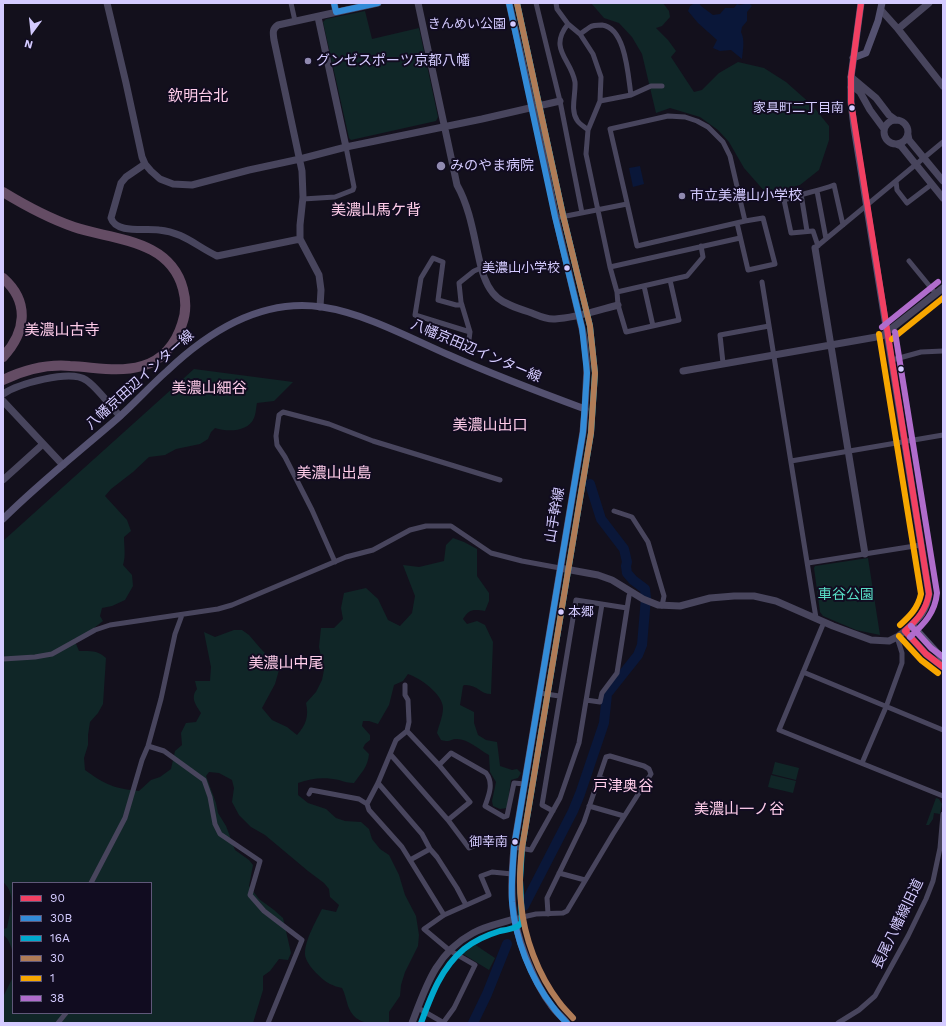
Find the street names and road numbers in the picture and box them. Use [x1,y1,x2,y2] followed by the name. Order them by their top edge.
[408,316,544,386] street label: 八幡京田辺インター線
[82,327,198,433] street label: 八幡京田辺インター線
[542,486,568,544] street label: 山手幹線
[869,876,927,972] street label: 長尾八幡線旧道

